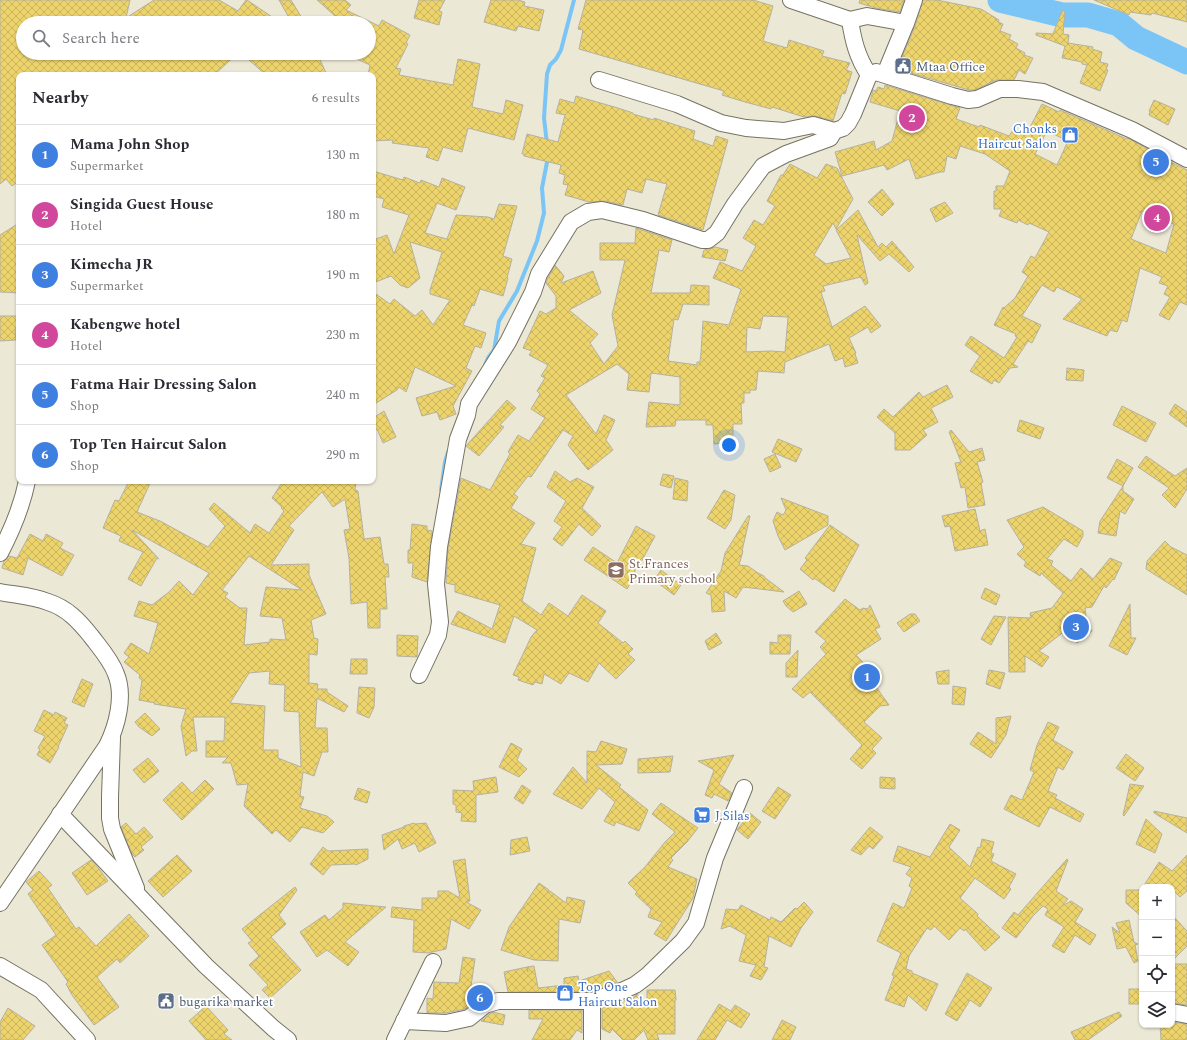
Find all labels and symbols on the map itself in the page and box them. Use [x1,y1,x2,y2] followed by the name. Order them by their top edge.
[893,56,913,76] public building icon: Mtaa Office
[916,57,985,77] place label: Mtaa Office
[899,103,925,133] pin: 2
[978,119,1057,154] place label: Chonks Haircut Salon
[1060,125,1080,145] shop icon: Chonks Haircut Salon
[1143,147,1169,177] pin: 5
[1144,203,1170,233] pin: 4
[719,435,739,455] your location
[629,554,716,589] place label: St.Frances Primary school
[606,560,626,580] school or university icon: St.Frances Primary school
[1063,612,1089,642] pin: 3
[854,662,880,692] pin: 1
[692,805,712,825] supermarket icon: J.Silas
[715,806,750,826] place label: J.Silas
[578,977,658,1012] place label: Top One Haircut Salon
[467,983,493,1013] pin: 6
[555,983,575,1003] shop icon: Top One Haircut Salon
[156,991,176,1011] public building icon: bugarika market
[179,992,274,1012] place label: bugarika market

